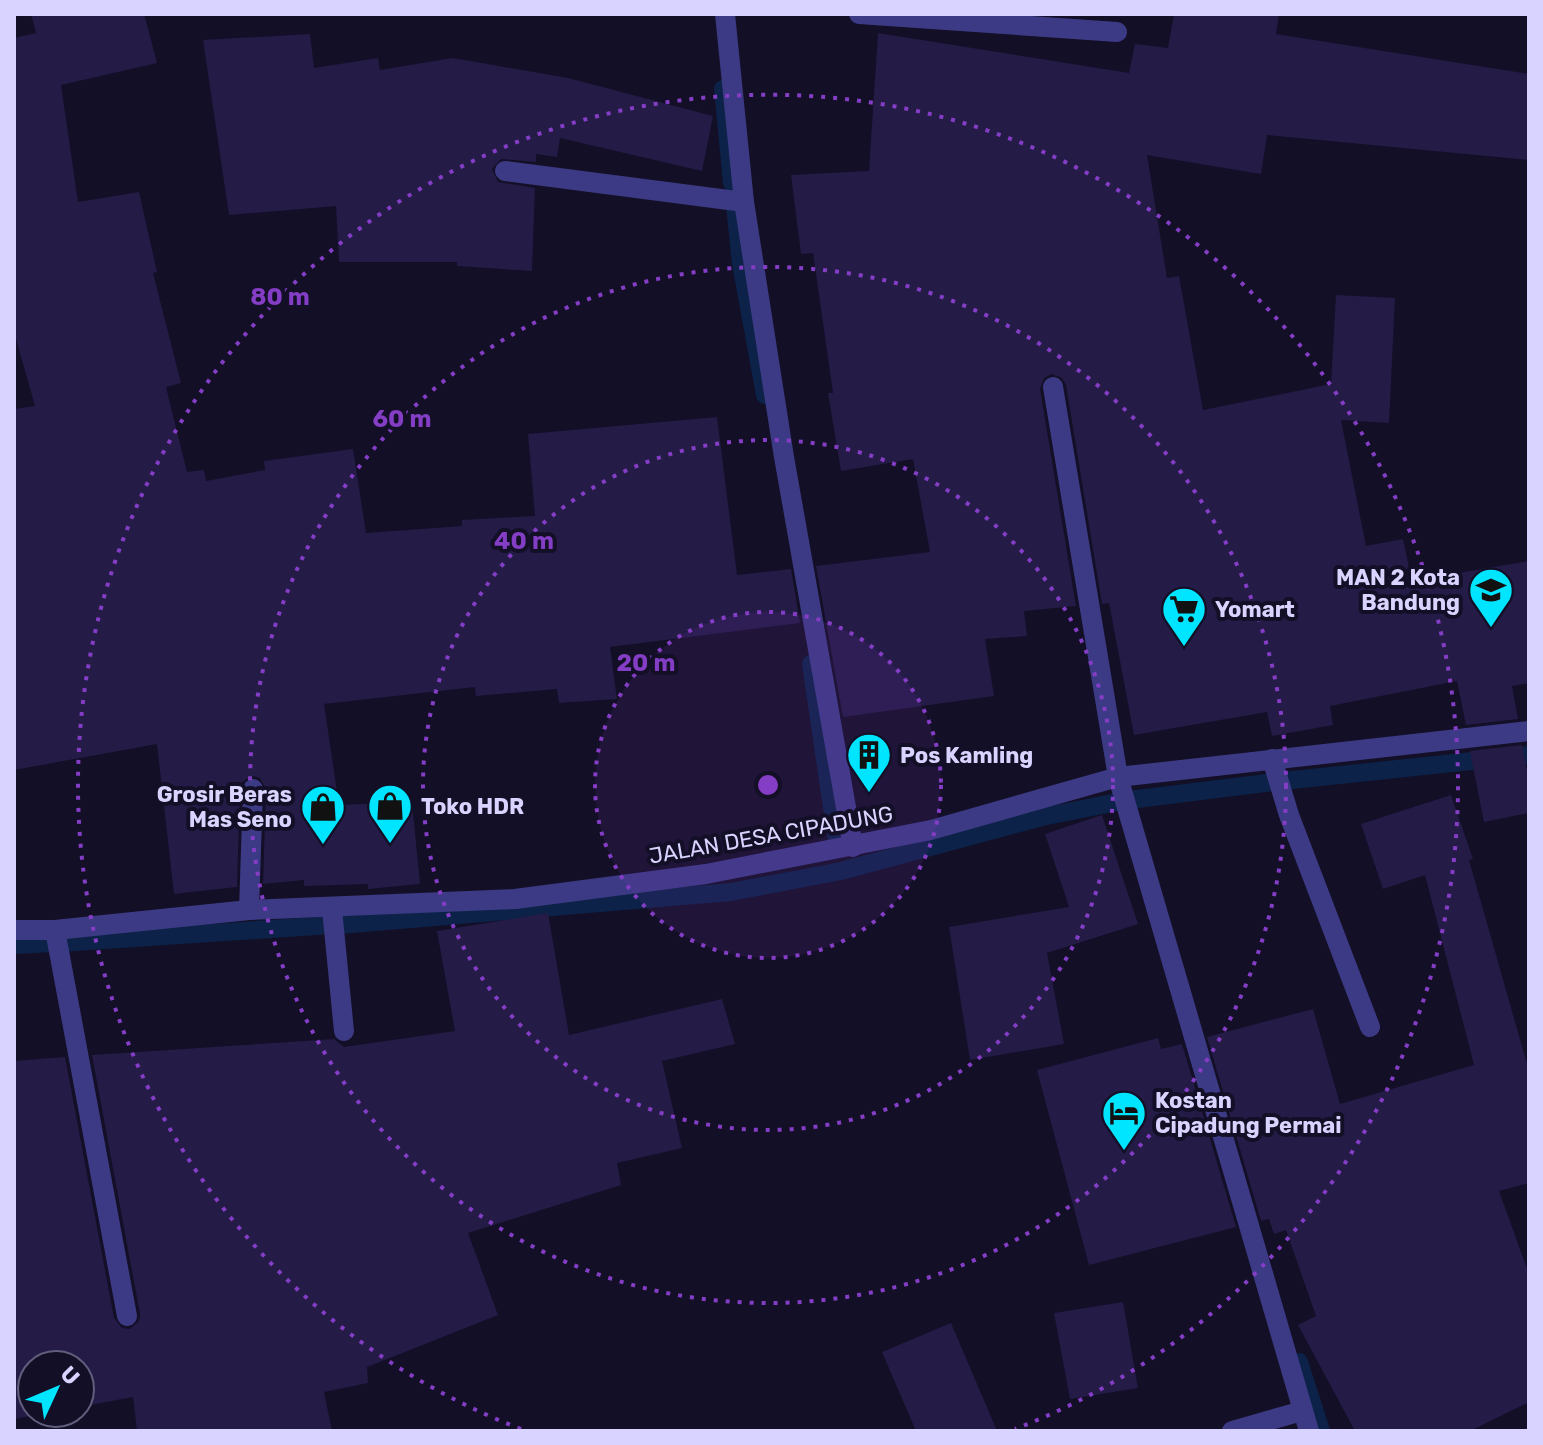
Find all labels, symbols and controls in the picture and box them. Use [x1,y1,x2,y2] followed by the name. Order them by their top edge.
[250,283,310,311] text: 80 m
[372,405,432,433] text: 60 m
[494,527,554,555] text: 40 m
[1336,564,1460,616] place label: MAN 2 Kota Bandung
[1467,566,1515,629] school or university icon: MAN 2 Kota Bandung
[1160,585,1208,648] supermarket icon: Yomart
[1215,596,1295,623] place label: Yomart
[616,649,676,677] text: 20 m
[845,731,893,794] building icon: Pos Kamling
[900,742,1033,769] place label: Pos Kamling
[754,771,782,799] centre of rings
[157,781,292,833] place label: Grosir Beras Mas Seno
[366,782,414,845] shop icon: Toko HDR
[299,783,347,846] shop icon: Grosir Beras Mas Seno
[421,793,524,820] place label: Toko HDR
[647,800,895,870] street label: JALAN DESA CIPADUNG
[1155,1087,1342,1139] place label: Kostan Cipadung Permai
[1100,1089,1148,1152] hotel icon: Kostan Cipadung Permai
[16,1349,96,1429] north arrow
[55,1360,85,1391] text: U

